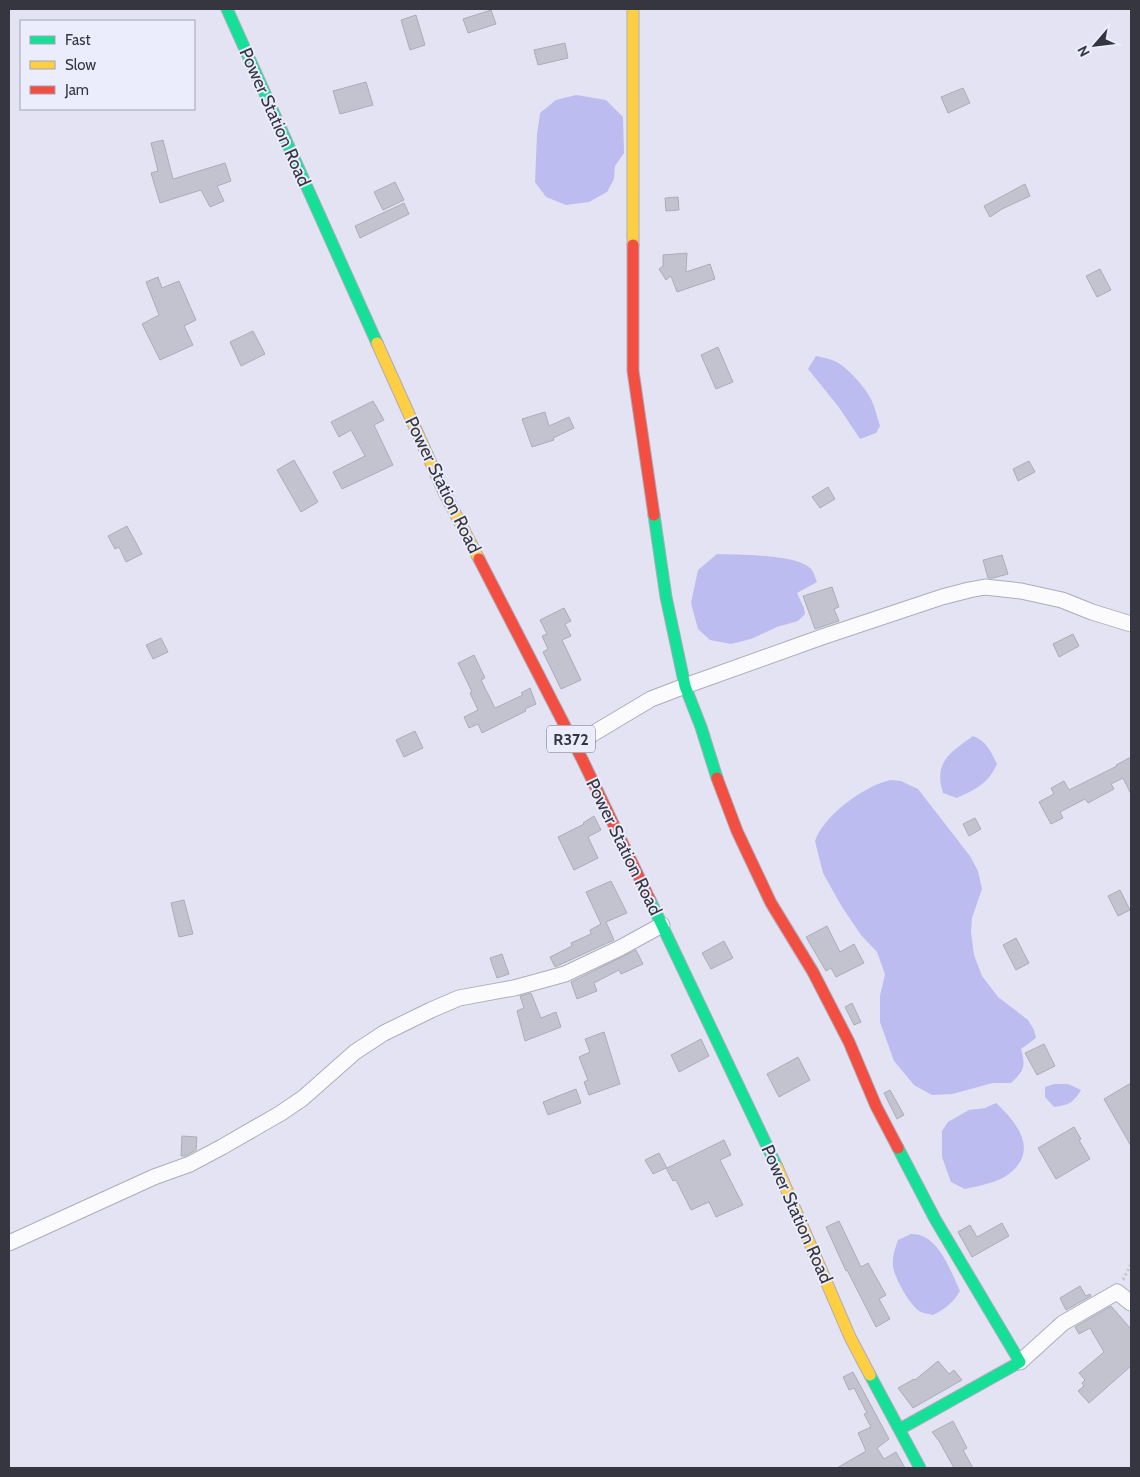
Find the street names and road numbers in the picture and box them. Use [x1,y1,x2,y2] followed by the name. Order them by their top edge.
[235,44,315,190] street label: Power Station Road
[400,413,486,557] street label: Power Station Road
[547,726,595,752] road number: R372
[581,775,667,919] street label: Power Station Road
[757,1141,837,1287] street label: Power Station Road

